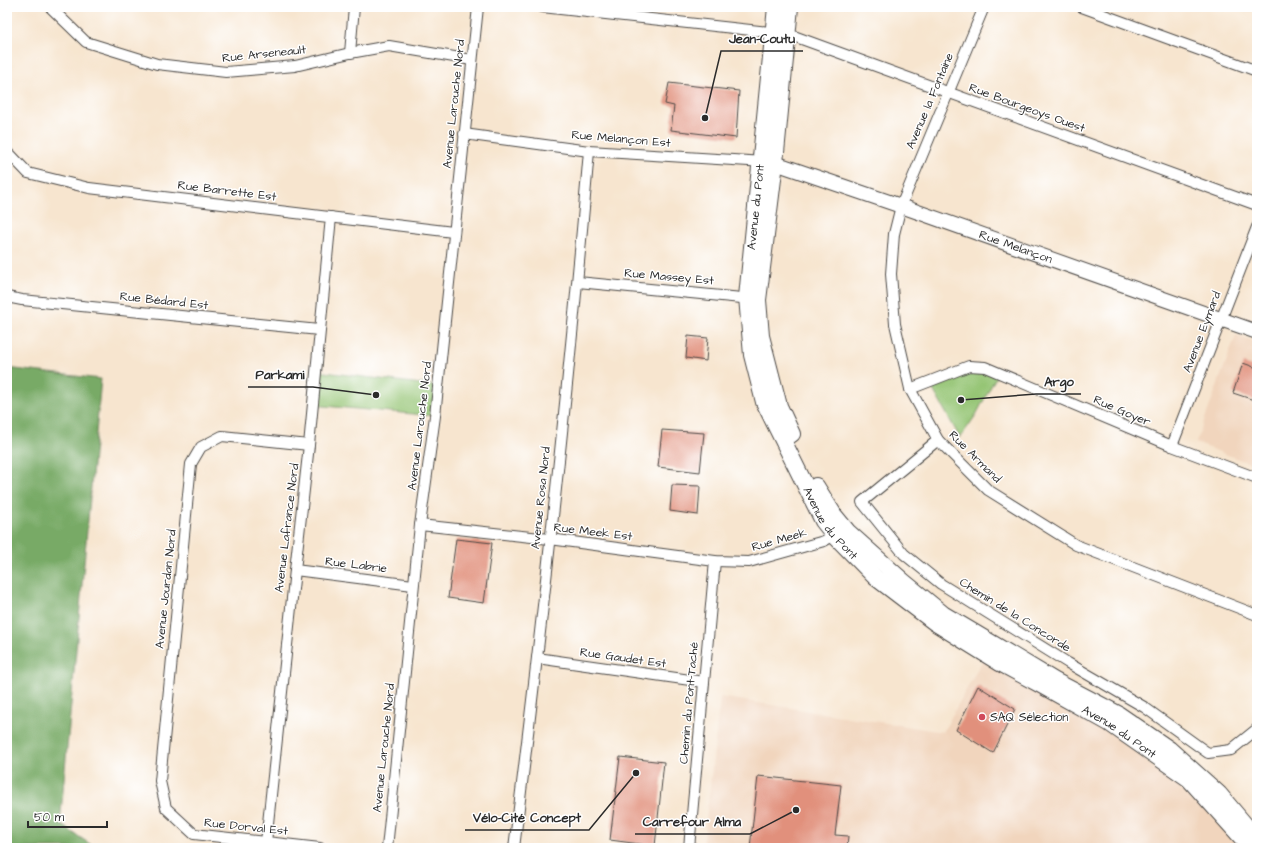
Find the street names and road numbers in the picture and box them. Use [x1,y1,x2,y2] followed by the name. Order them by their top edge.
[439,39,469,169] street label: Avenue Larouche Nord
[221,41,307,67] street label: Rue Arseneault
[902,50,958,152] street label: Avenue la Fontaine
[966,79,1087,138] street label: Rue Bourgeoys Ouest
[571,126,671,152] street label: Rue Melançon Est
[743,163,769,251] street label: Avenue du Pont
[177,177,277,206] street label: Rue Barrette Est
[977,226,1055,267] street label: Rue Melançon
[623,265,715,290] street label: Rue Massey Est
[119,288,209,314] street label: Rue Bédard Est
[1179,289,1226,375] street label: Avenue Eymard
[404,361,436,491] street label: Avenue Larouche Nord
[1090,391,1154,432] street label: Rue Goyer
[945,427,1005,487] street label: Rue Armand
[527,446,555,550] street label: Avenue Rosa Nord
[271,462,303,594] street label: Avenue Lafrance Nord
[799,484,862,563] street label: Avenue du Pont
[553,519,633,545] street label: Rue Meek Est
[750,524,809,556] street label: Rue Meek
[151,529,181,649] street label: Avenue Jourdan Nord
[324,553,388,577] street label: Rue Labrie
[956,574,1074,656] street label: Chemin de la Concorde
[675,641,703,765] street label: Chemin du Pont-Taché
[579,644,667,672] street label: Rue Gaudet Est
[369,683,399,813] street label: Avenue Larouche Nord
[1079,701,1160,762] street label: Avenue du Pont
[203,814,289,840] street label: Rue Dorval Est

